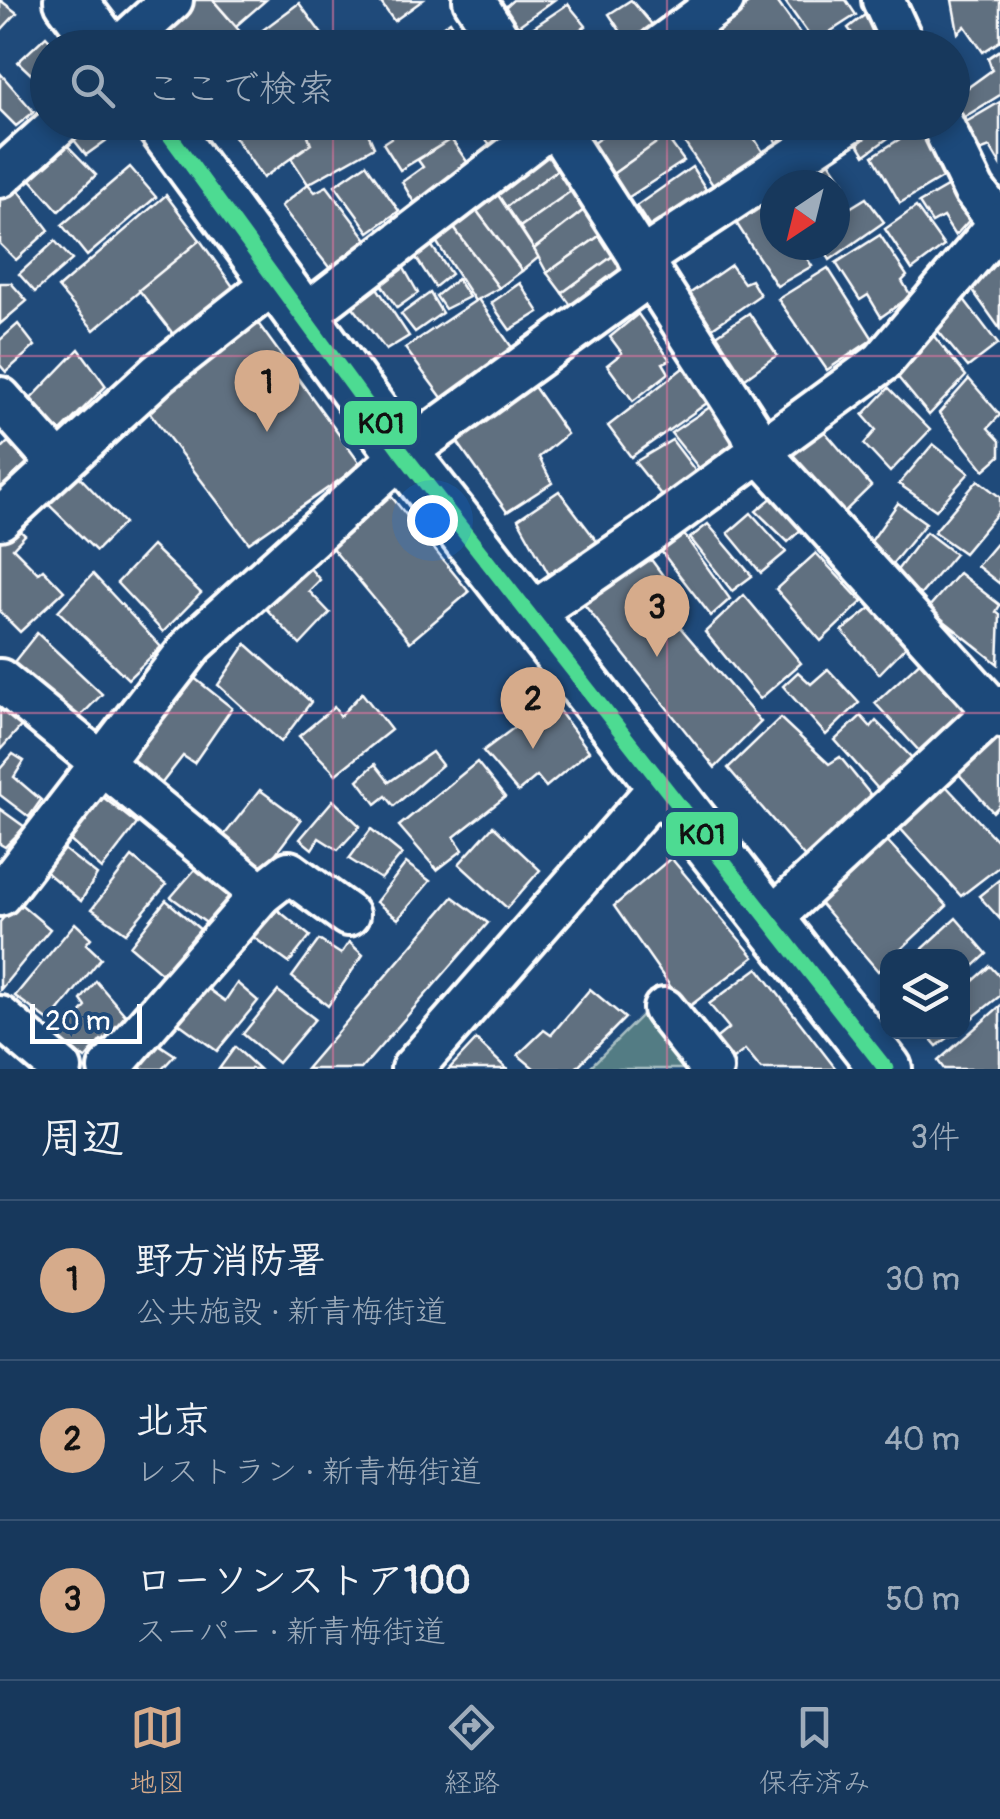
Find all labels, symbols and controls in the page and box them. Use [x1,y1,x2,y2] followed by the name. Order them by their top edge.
[30,30,970,140] search box
[65,58,120,113] icon: search
[145,65,335,113] text: ここで検索
[760,170,850,260] north arrow
[234,350,300,432] pin: 1
[342,399,419,447] line badge: K01
[358,407,404,442] text: K01
[407,495,458,546] your location
[624,574,690,657] pin: 3
[500,666,566,749] pin: 2
[664,810,740,858] line badge: K01
[679,818,725,853] text: K01
[880,949,970,1039] map controls
[880,949,970,1039] button: layers
[30,999,142,1044] scale bar
[45,1004,111,1039] text: 20 m
[40,1113,124,1165] text: 周辺
[910,1118,960,1158] text: 3件
[135,1237,325,1285] text: 野方消防署
[66,1260,79,1300] text: 1
[885,1260,960,1300] text: 30 m
[135,1292,447,1332] text: 公共施設 · 新青梅街道
[135,1397,211,1445] text: 北京
[64,1420,81,1460] text: 2
[884,1420,960,1460] text: 40 m
[135,1452,482,1492] text: レストラン · 新青梅街道
[135,1557,471,1605] text: ローソンストア100
[64,1580,81,1620] text: 3
[885,1580,960,1620] text: 50 m
[135,1612,446,1652] text: スーパー · 新青梅街道
[129,1700,185,1801] tab: 地図
[444,1700,500,1801] tab: 経路
[759,1700,871,1801] tab: 保存済み

